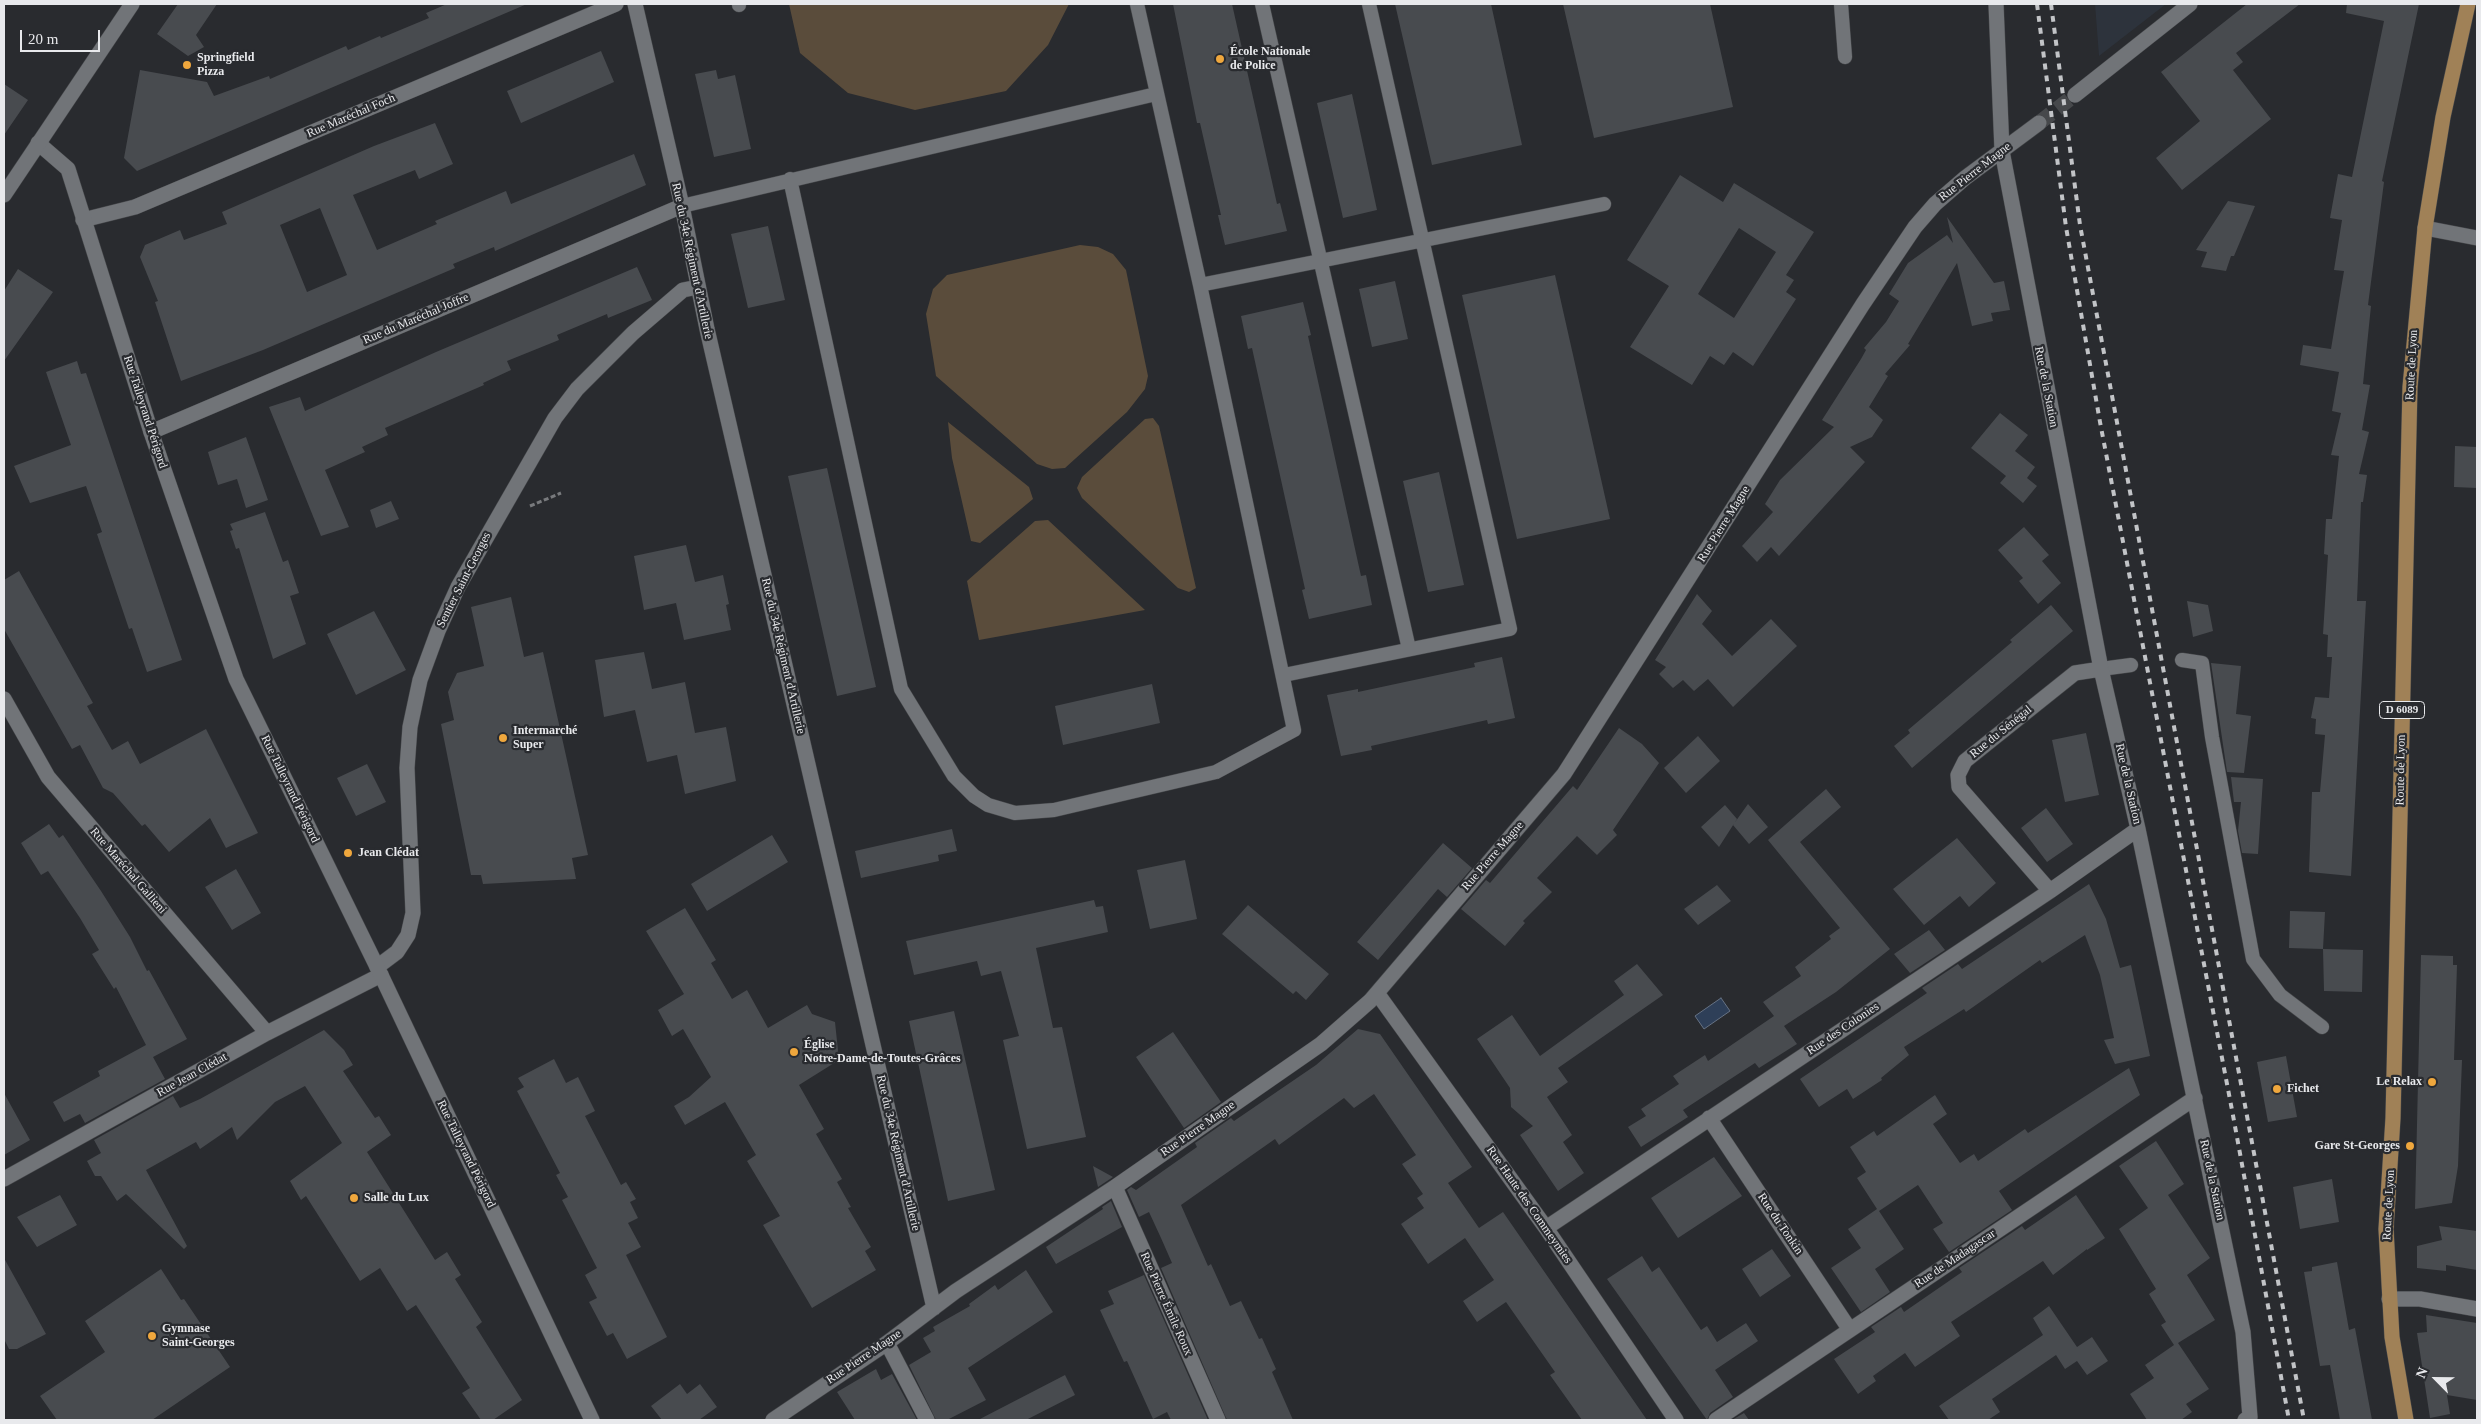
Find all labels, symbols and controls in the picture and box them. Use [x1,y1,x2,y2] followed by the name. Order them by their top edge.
[22,20,102,52] scale bar
[28,31,58,47] text: 20 m
[1230,45,1310,73] place label: École Nationale de Police
[197,51,254,79] place label: Springfield Pizza
[1214,53,1226,65] marker: École Nationale de Police
[181,59,193,71] marker: Springfield Pizza
[305,91,397,141] street label: Rue Maréchal Foch
[1936,139,2014,205] street label: Rue Pierre Magne
[668,182,716,340] street label: Rue du 34e Régiment d'Artillerie
[361,290,471,348] street label: Rue du Maréchal Joffre
[2403,329,2421,401] street label: Route de Lyon
[2031,345,2061,429] street label: Rue de la Station
[120,354,170,470] street label: Rue Talleyrand Périgord
[1695,483,1753,565] street label: Rue Pierre Magne
[434,530,494,630] street label: Sentier Saint-Georges
[758,577,808,735] street label: Rue du 34e Régiment d'Artillerie
[2380,702,2424,718] road number: D 6089
[1967,703,2035,761] street label: Rue du Sénégal
[513,724,577,752] place label: Intermarché Super
[497,732,509,744] marker: Intermarché Super
[258,733,322,845] street label: Rue Talleyrand Périgord
[2393,735,2409,805] street label: Route de Lyon
[2112,742,2144,826] street label: Rue de la Station
[1459,818,1527,894] street label: Rue Pierre Magne
[87,825,169,917] street label: Rue Maréchal Gallieni
[358,846,419,860] place label: Jean Clédat
[342,847,354,859] marker: Jean Clédat
[1804,1000,1882,1058] street label: Rue des Colonies
[804,1038,961,1066] place label: Église Notre-Dame-de-Toutes-Grâces
[788,1046,800,1058] marker: Église Notre-Dame-de-Toutes-Grâces
[154,1050,230,1100] street label: Rue Jean Clédat
[873,1074,923,1232] street label: Rue du 34e Régiment d'Artillerie
[2376,1075,2422,1089] place label: Le Relax
[2426,1076,2438,1088] marker: Le Relax
[2287,1082,2319,1096] place label: Fichet
[2271,1083,2283,1095] marker: Fichet
[434,1098,498,1210] street label: Rue Talleyrand Périgord
[1158,1098,1238,1160] street label: Rue Pierre Magne
[2196,1138,2228,1222] street label: Rue de la Station
[2315,1139,2400,1153] place label: Gare St-Georges
[2404,1140,2416,1152] marker: Gare St-Georges
[1483,1144,1575,1266] street label: Rue Haute des Commeymies
[2380,1169,2398,1241] street label: Route de Lyon
[1754,1190,1806,1258] street label: Rue du Tonkin
[364,1191,429,1205] place label: Salle du Lux
[348,1192,360,1204] marker: Salle du Lux
[1912,1227,1998,1291] street label: Rue de Madagascar
[1137,1250,1195,1358] street label: Rue Pierre Émile Roux
[162,1322,235,1350] place label: Gymnase Saint-Georges
[824,1327,904,1387] street label: Rue Pierre Magne
[146,1330,158,1342] marker: Gymnase Saint-Georges
[2411,1354,2461,1404] north arrow
[2413,1365,2431,1381] text: N

